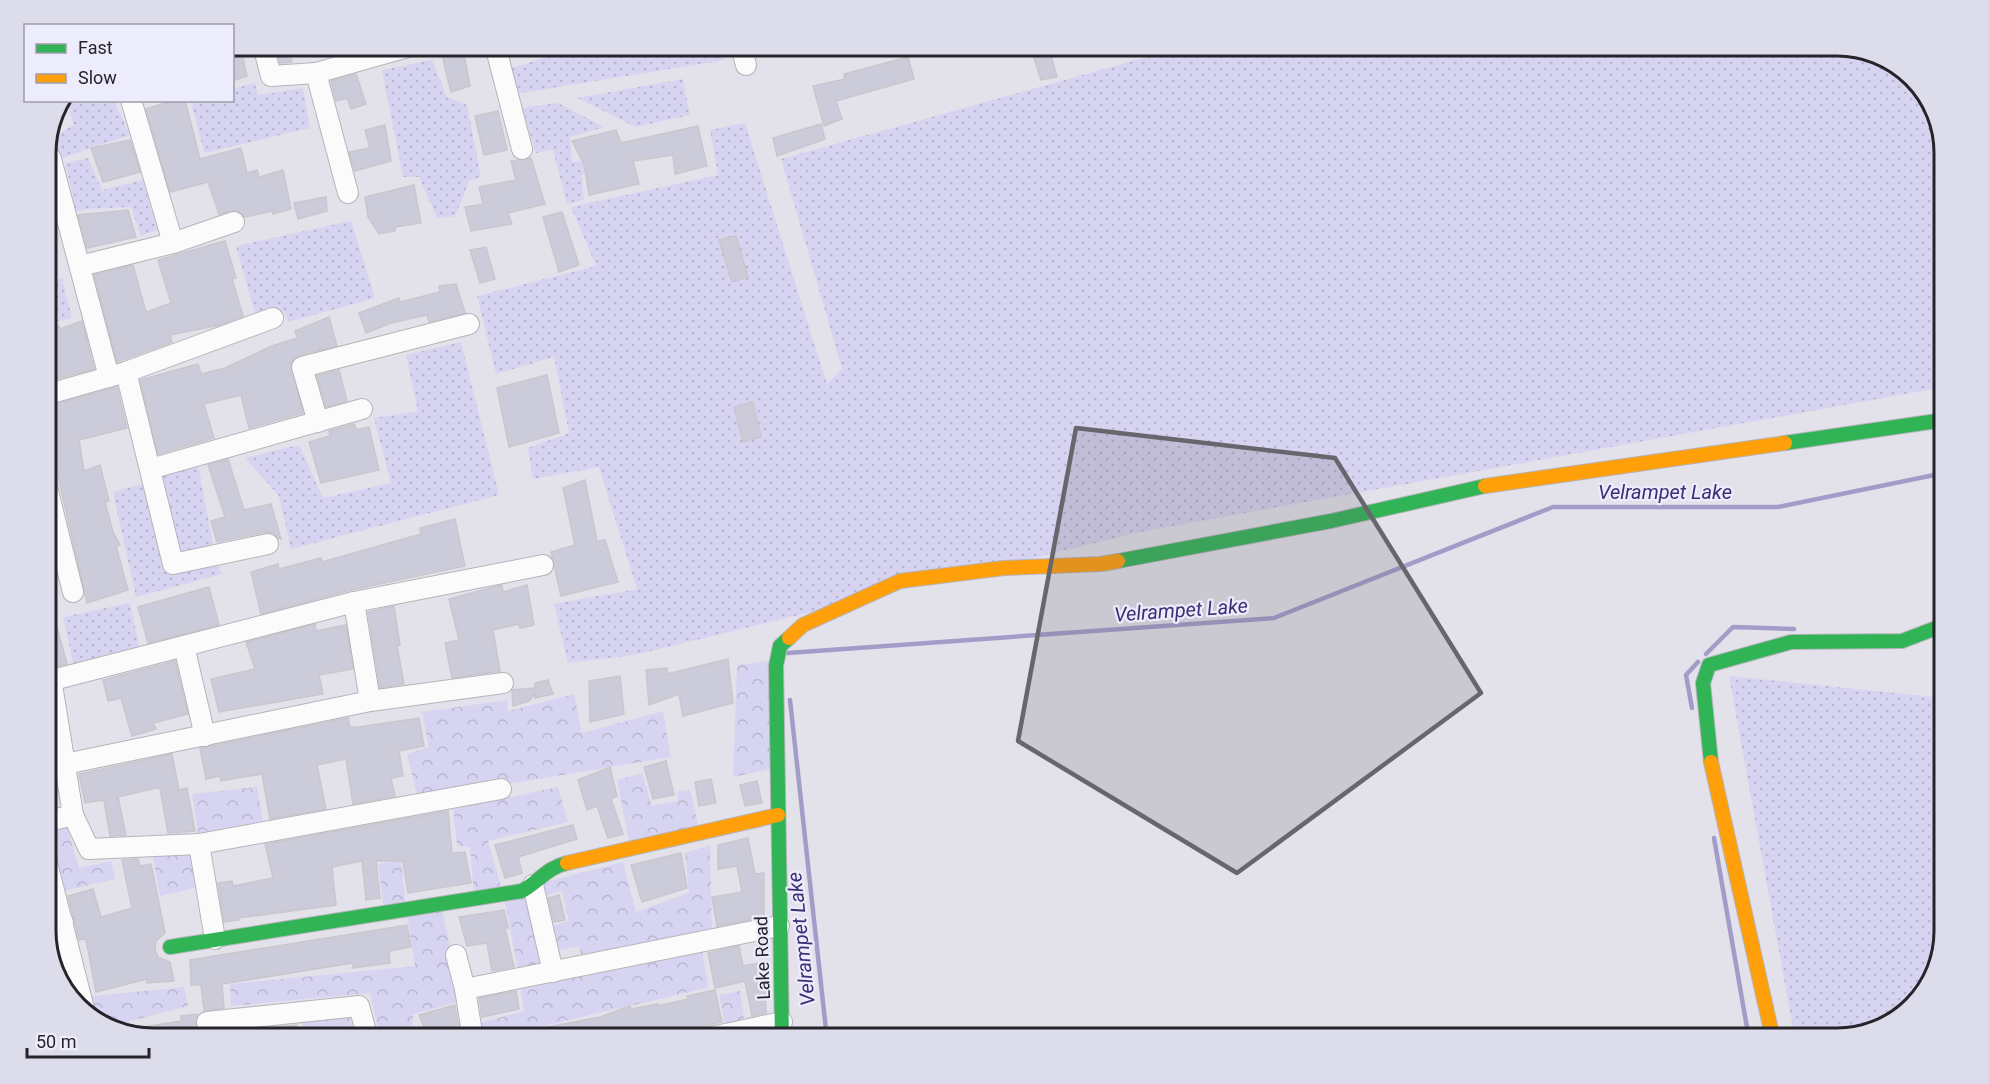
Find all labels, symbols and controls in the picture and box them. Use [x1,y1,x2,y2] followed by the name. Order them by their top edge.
[24,24,234,102] legend
[78,37,113,58] text: Fast
[78,67,117,88] text: Slow
[1598,480,1732,504] water label: Velrampet Lake
[1113,593,1249,627] water label: Velrampet Lake
[782,871,820,1007] water label: Velrampet Lake
[750,916,774,1000] street label: Lake Road
[27,1021,148,1059] scale bar
[36,1031,76,1052] text: 50 m

